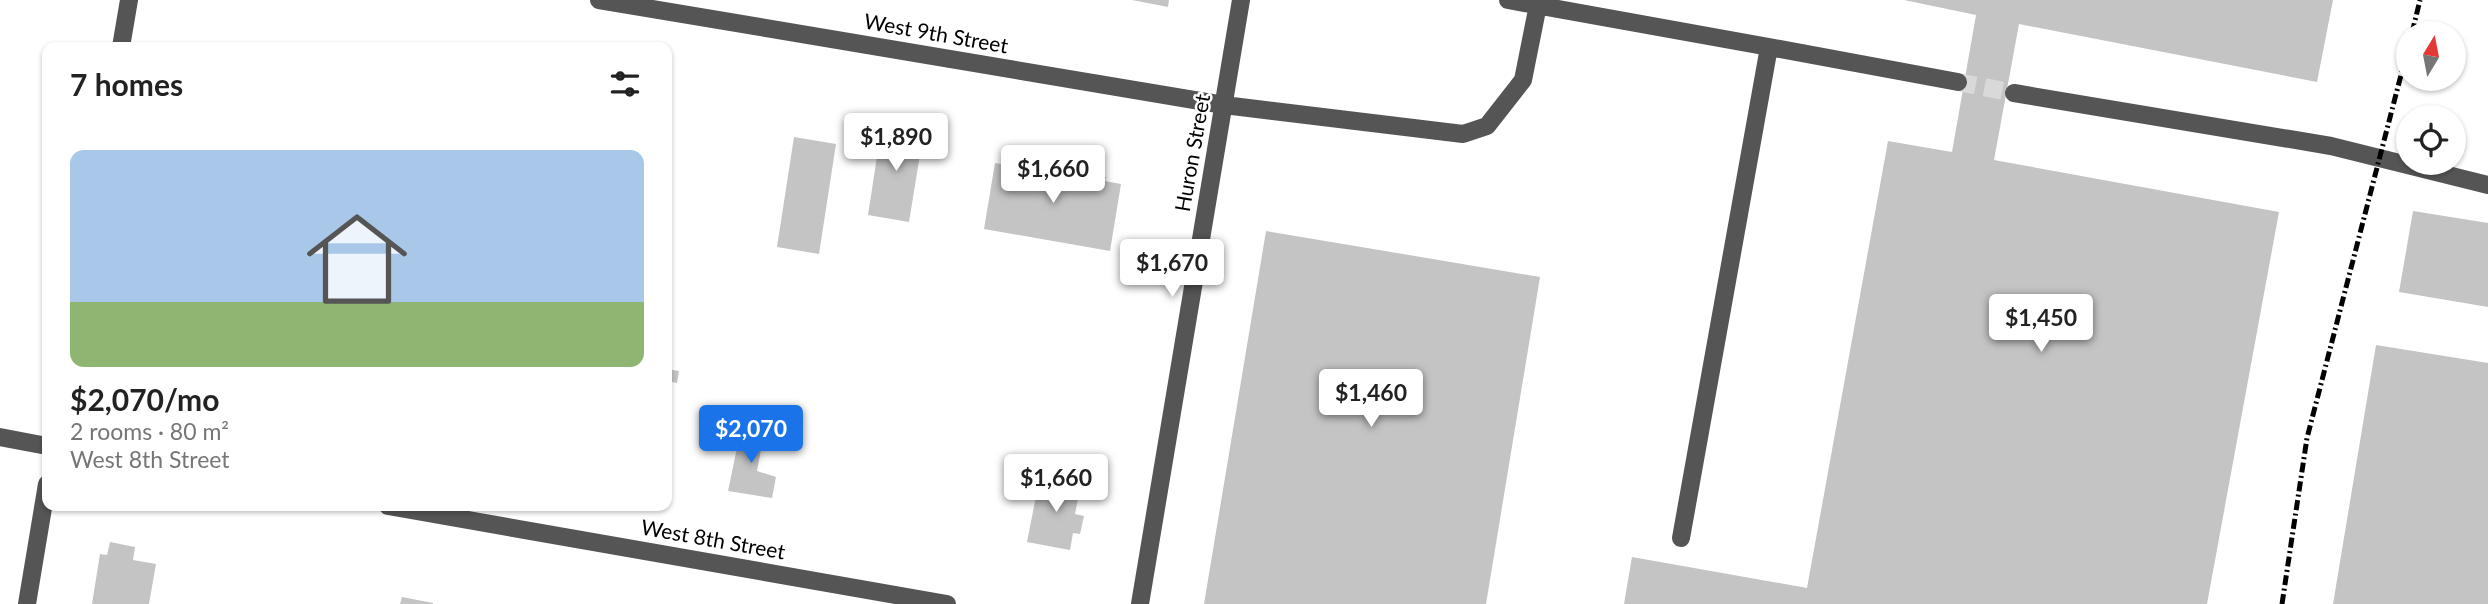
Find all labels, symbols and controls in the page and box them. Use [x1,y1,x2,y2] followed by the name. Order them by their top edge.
[862,8,1011,58] street label: West 9th Street
[2396,21,2466,91] north arrow
[2396,21,2466,175] map controls
[606,65,644,103] icon: filters
[70,66,183,102] text: 7 homes
[1169,91,1214,214] street label: Huron Street
[2396,105,2466,175] button: locate
[839,114,953,173] pin: $1,890
[860,122,932,150] text: $1,890
[996,146,1110,205] pin: $1,660
[1017,154,1089,182] text: $1,660
[294,196,420,322] icon: home
[1115,240,1229,299] pin: $1,670
[1136,248,1208,276] text: $1,670
[1984,294,2098,354] pin: $1,450
[2005,303,2077,331] text: $1,450
[1314,370,1428,429] pin: $1,460
[1335,378,1407,406] text: $1,460
[70,381,219,417] text: $2,070/mo
[694,406,808,465] pin: $2,070
[715,414,787,442] text: $2,070
[70,417,229,445] text: 2 rooms · 80 m²
[70,445,230,473] text: West 8th Street
[999,454,1113,514] pin: $1,660
[1020,463,1092,491] text: $1,660
[639,514,788,564] street label: West 8th Street

